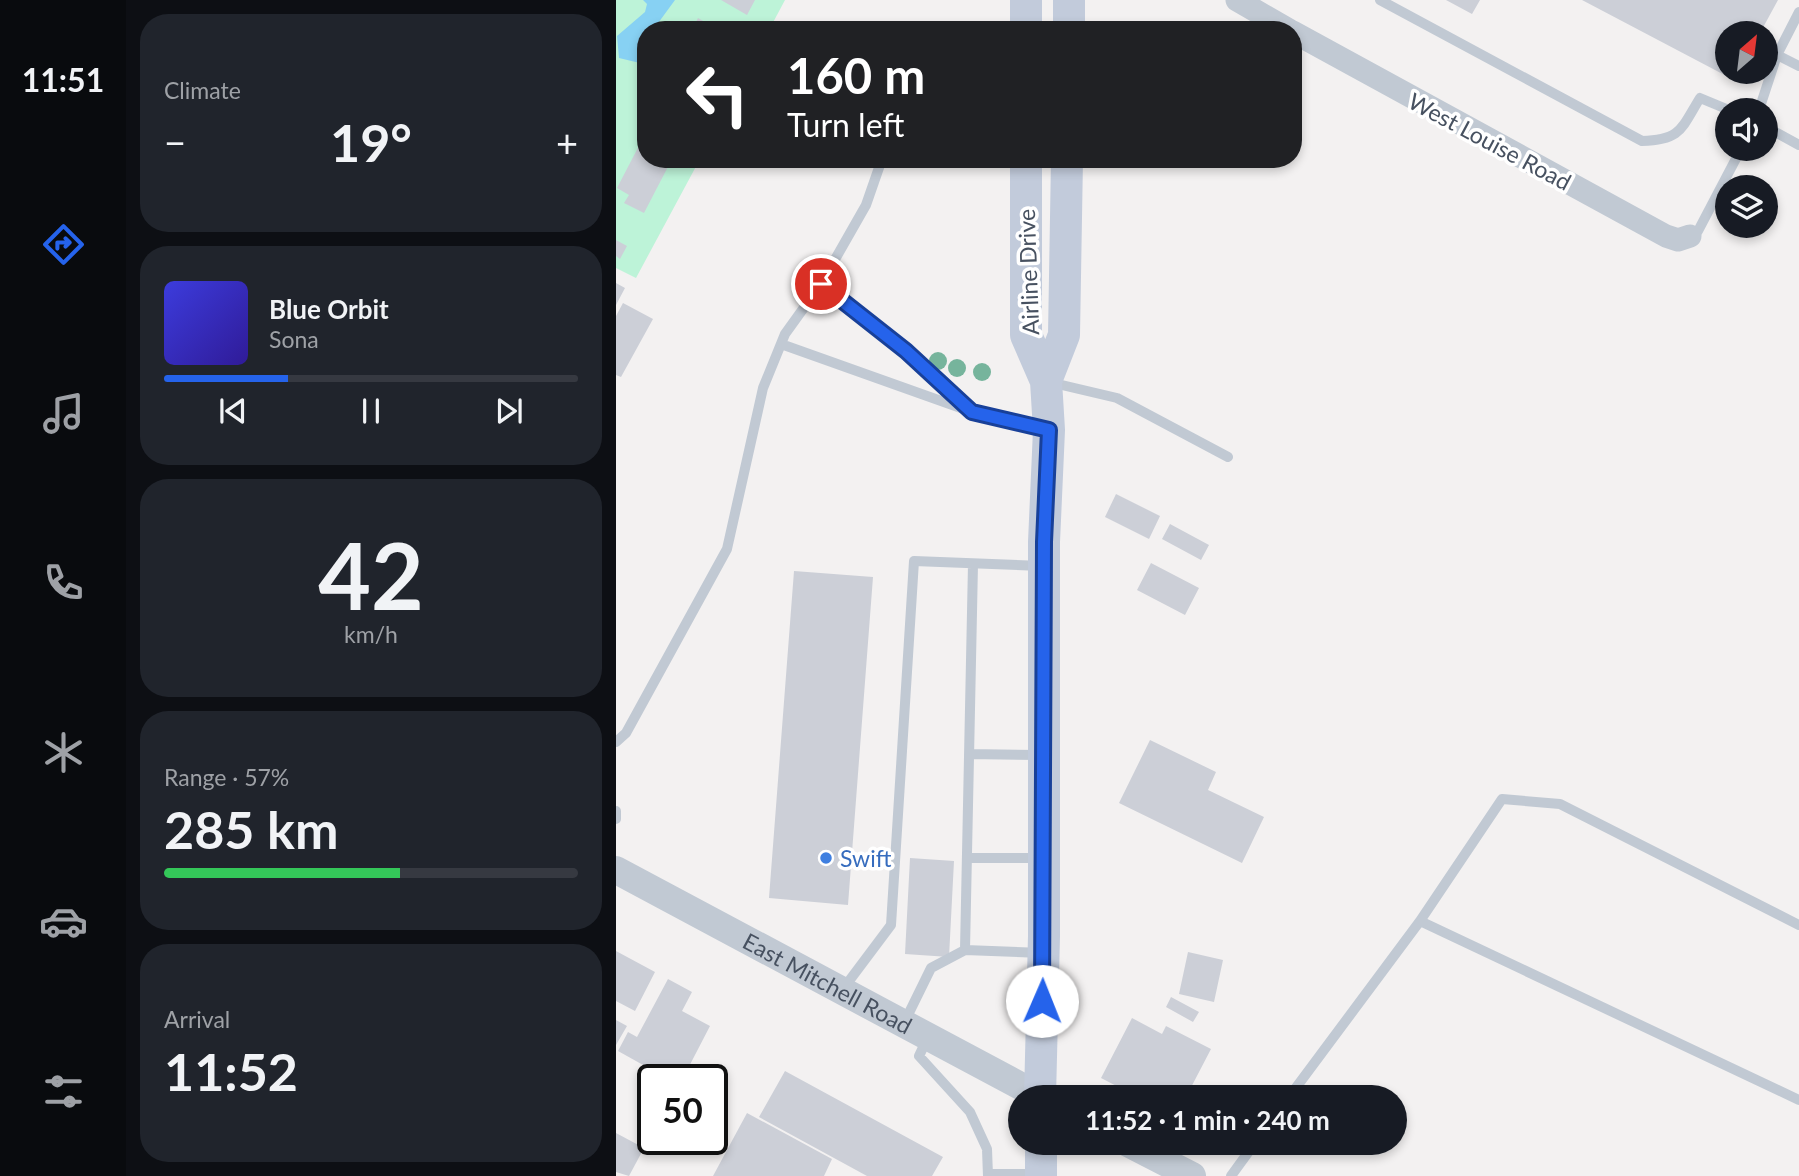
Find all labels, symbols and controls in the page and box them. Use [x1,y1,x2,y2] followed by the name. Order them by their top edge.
[1715,21,1778,84] north arrow
[1715,21,1778,238] map controls
[787,46,925,104] text: 160 m
[672,49,763,140] icon: left
[22,60,104,99] text: 11:51
[164,76,241,104] text: Climate
[1404,86,1576,196] street label: West Louise Road
[1715,98,1778,161] button: sound
[787,105,904,144] text: Turn left
[330,111,412,173] text: 19°
[164,119,186,165] text: −
[556,119,578,165] text: +
[1715,175,1778,238] button: layers
[1012,209,1044,335] street label: Airline Drive
[39,220,88,269] icon: directions
[791,254,851,314] pin
[802,265,840,303] icon: arrive
[269,293,389,325] text: Blue Orbit
[269,325,319,353] text: Sona
[39,389,88,438] icon: music
[214,392,252,430] icon: previous
[352,392,390,430] icon: pause
[490,392,528,430] icon: next
[318,520,424,629] text: 42
[39,558,88,607] icon: phone
[344,620,398,648] text: km/h
[39,728,88,777] icon: climate
[164,763,289,791] text: Range · 57%
[164,798,338,860] text: 285 km
[840,844,892,872] place label: Swift
[818,850,834,866] marker: Swift
[39,897,88,946] icon: car
[738,927,917,1040] street label: East Mitchell Road
[1005,964,1079,1038] position arrow
[164,1005,230,1033] text: Arrival
[164,1040,298,1102] text: 11:52
[637,1064,728,1155] speed limit sign: 50
[39,1067,88,1116] icon: filters
[1085,1104,1330,1136] text: 11:52 · 1 min · 240 m

